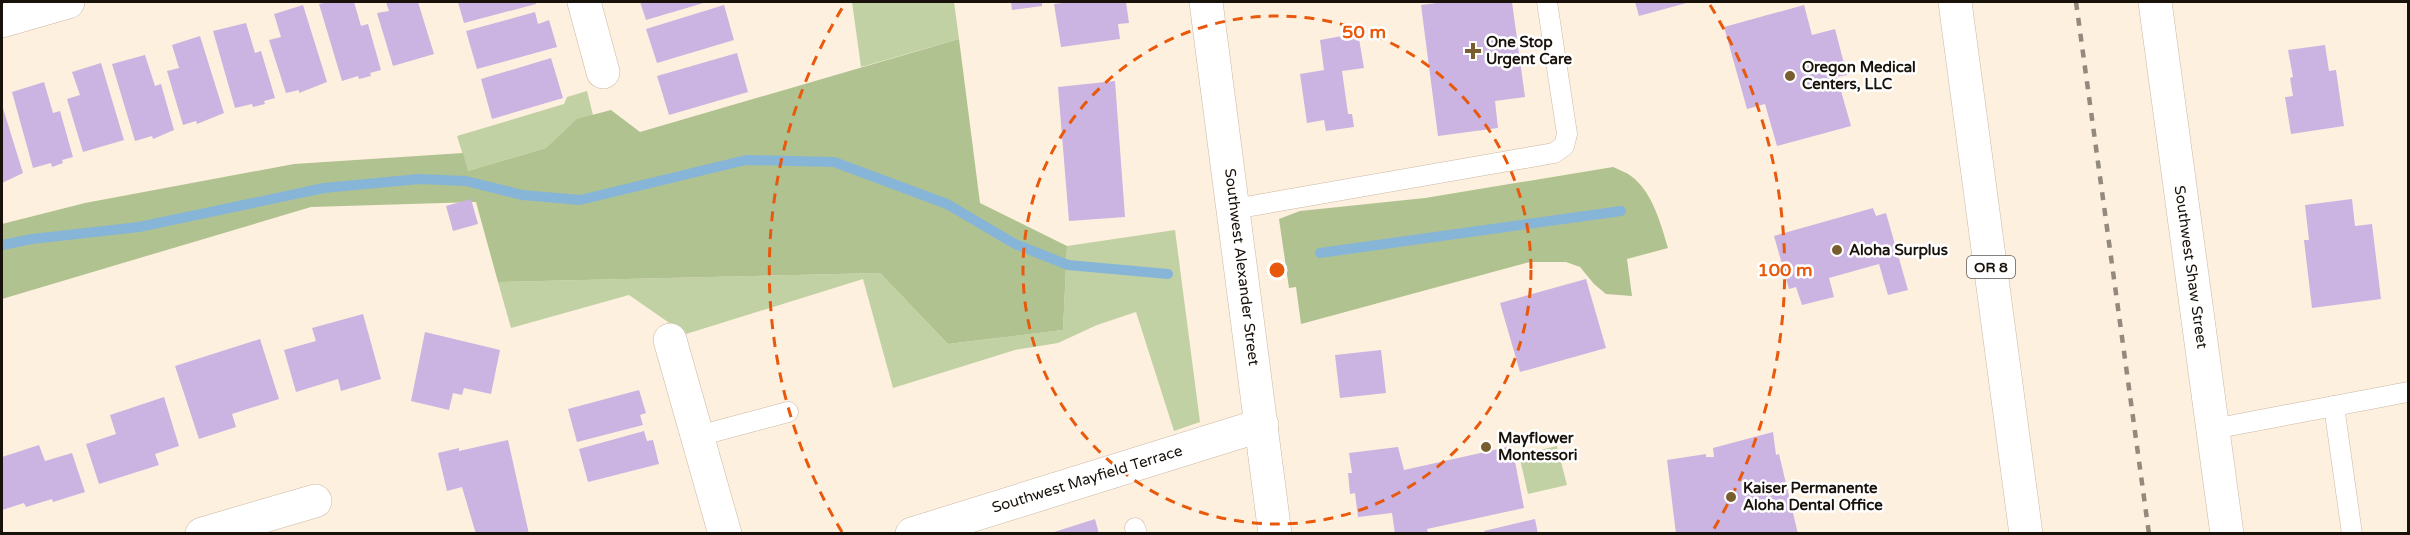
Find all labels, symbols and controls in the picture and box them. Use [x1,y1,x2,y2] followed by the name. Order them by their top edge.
[1342,21,1386,43] text: 50 m
[1486,33,1573,69] place label: One Stop Urgent Care
[1464,42,1482,60] marker: One Stop Urgent Care
[1802,58,1916,93] place label: Oregon Medical Centers, LLC
[1783,69,1797,83] marker: Oregon Medical Centers, LLC
[1221,167,1263,367] street label: Southwest Alexander Street
[2171,184,2211,350] street label: Southwest Shaw Street
[1849,241,1948,260] place label: Aloha Surplus
[1830,243,1844,257] marker: Aloha Surplus
[1967,256,2015,278] road number: OR 8
[1757,259,1813,281] text: 100 m
[1267,260,1287,280] centre of rings
[1498,429,1577,464] place label: Mayflower Montessori
[1479,440,1493,454] marker: Mayflower Montessori
[990,441,1184,517] street label: Southwest Mayfield Terrace
[1743,479,1883,514] place label: Kaiser Permanente Aloha Dental Office
[1724,490,1738,504] marker: Kaiser Permanente Aloha Dental Office

